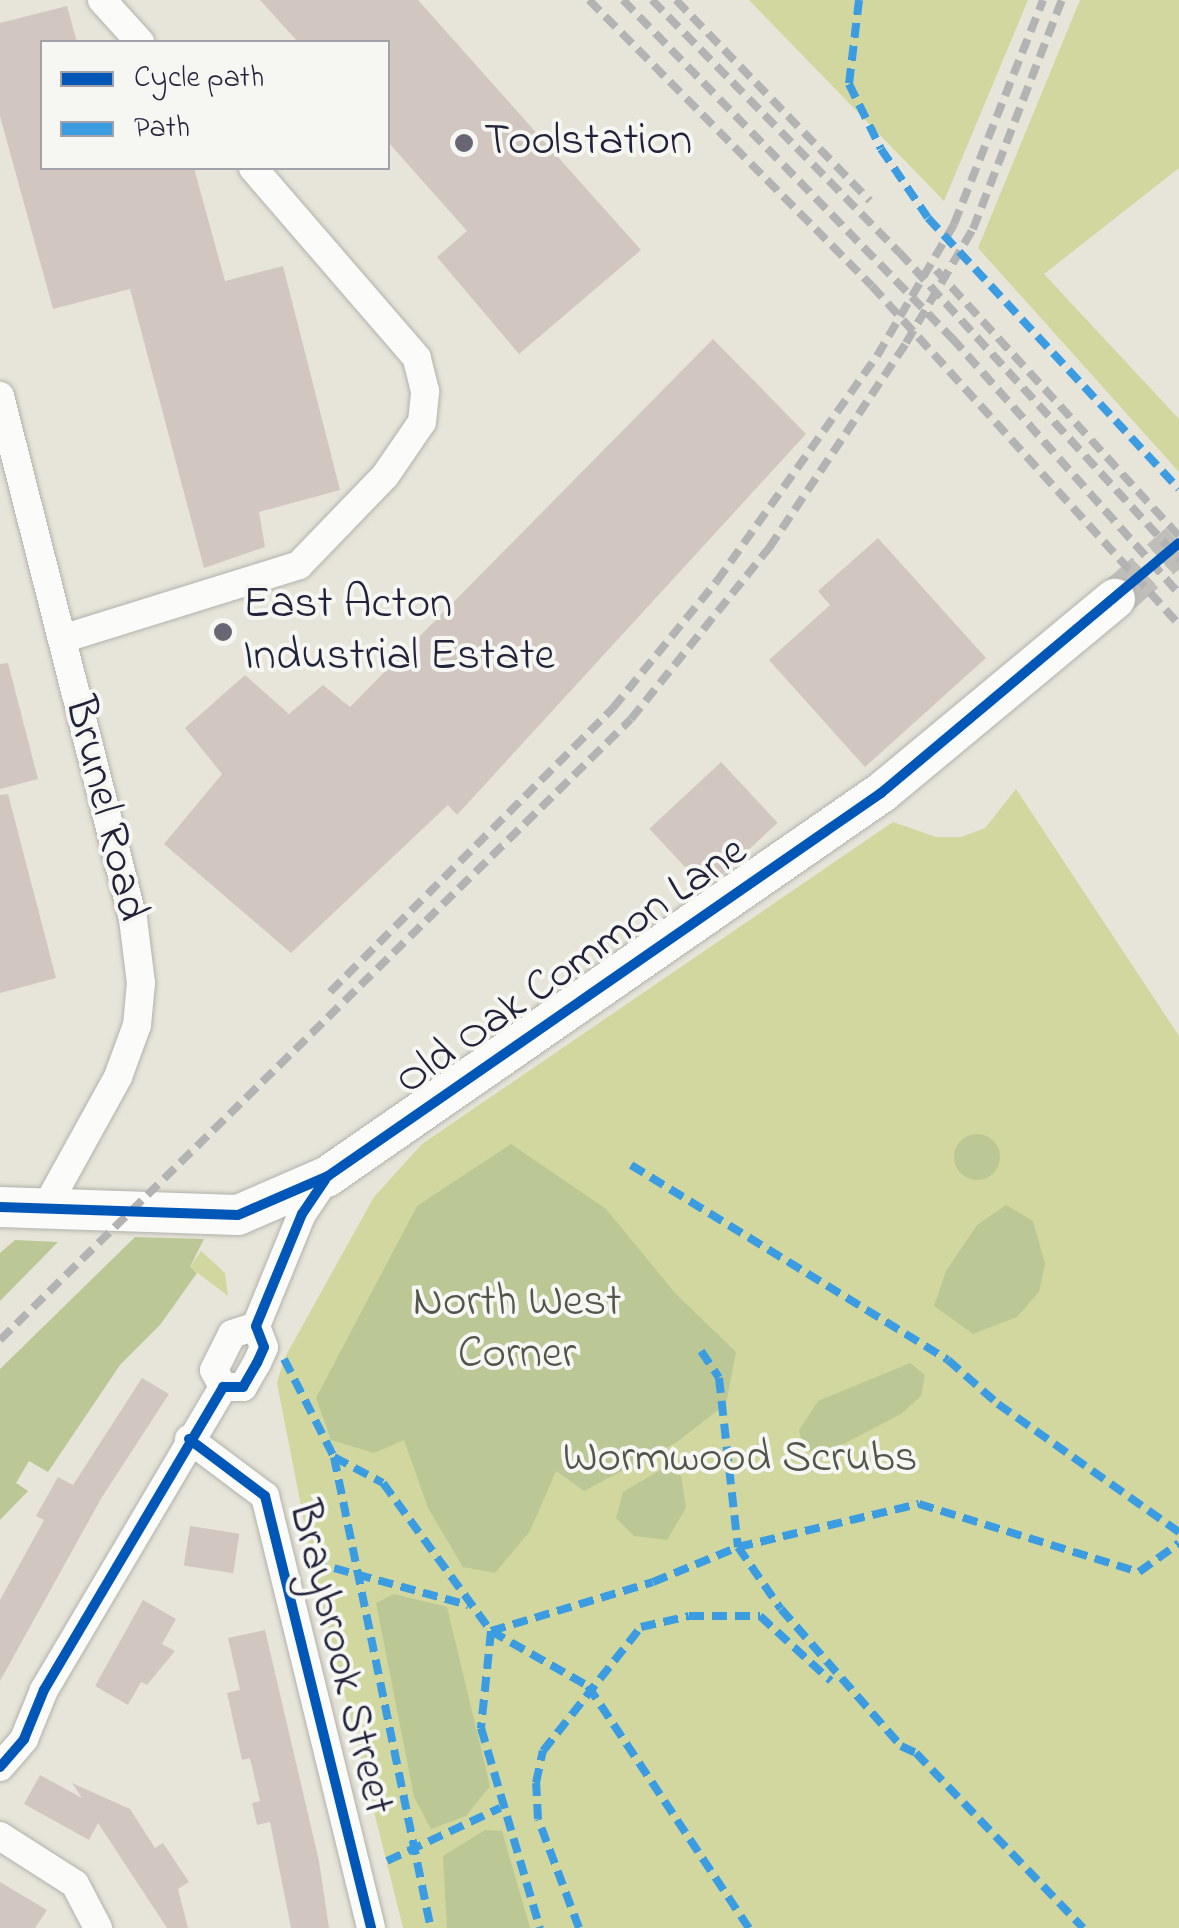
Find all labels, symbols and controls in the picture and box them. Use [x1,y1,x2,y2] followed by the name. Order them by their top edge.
[40,40,390,170] legend
[134,57,264,101] text: Cycle path
[134,107,190,151] text: Path
[484,116,692,170] place label: Toolstation
[453,132,475,154] marker: Toolstation
[243,579,555,685] place label: East Acton Industrial Estate
[212,621,234,643] marker: East Acton Industrial Estate
[50,691,158,927] street label: Brunel Road
[386,825,758,1109] street label: Old Oak Common Lane
[413,1277,621,1383] park label: North West Corner
[563,1433,917,1487] park label: Wormwood Scrubs
[274,1496,404,1820] street label: Braybrook Street

